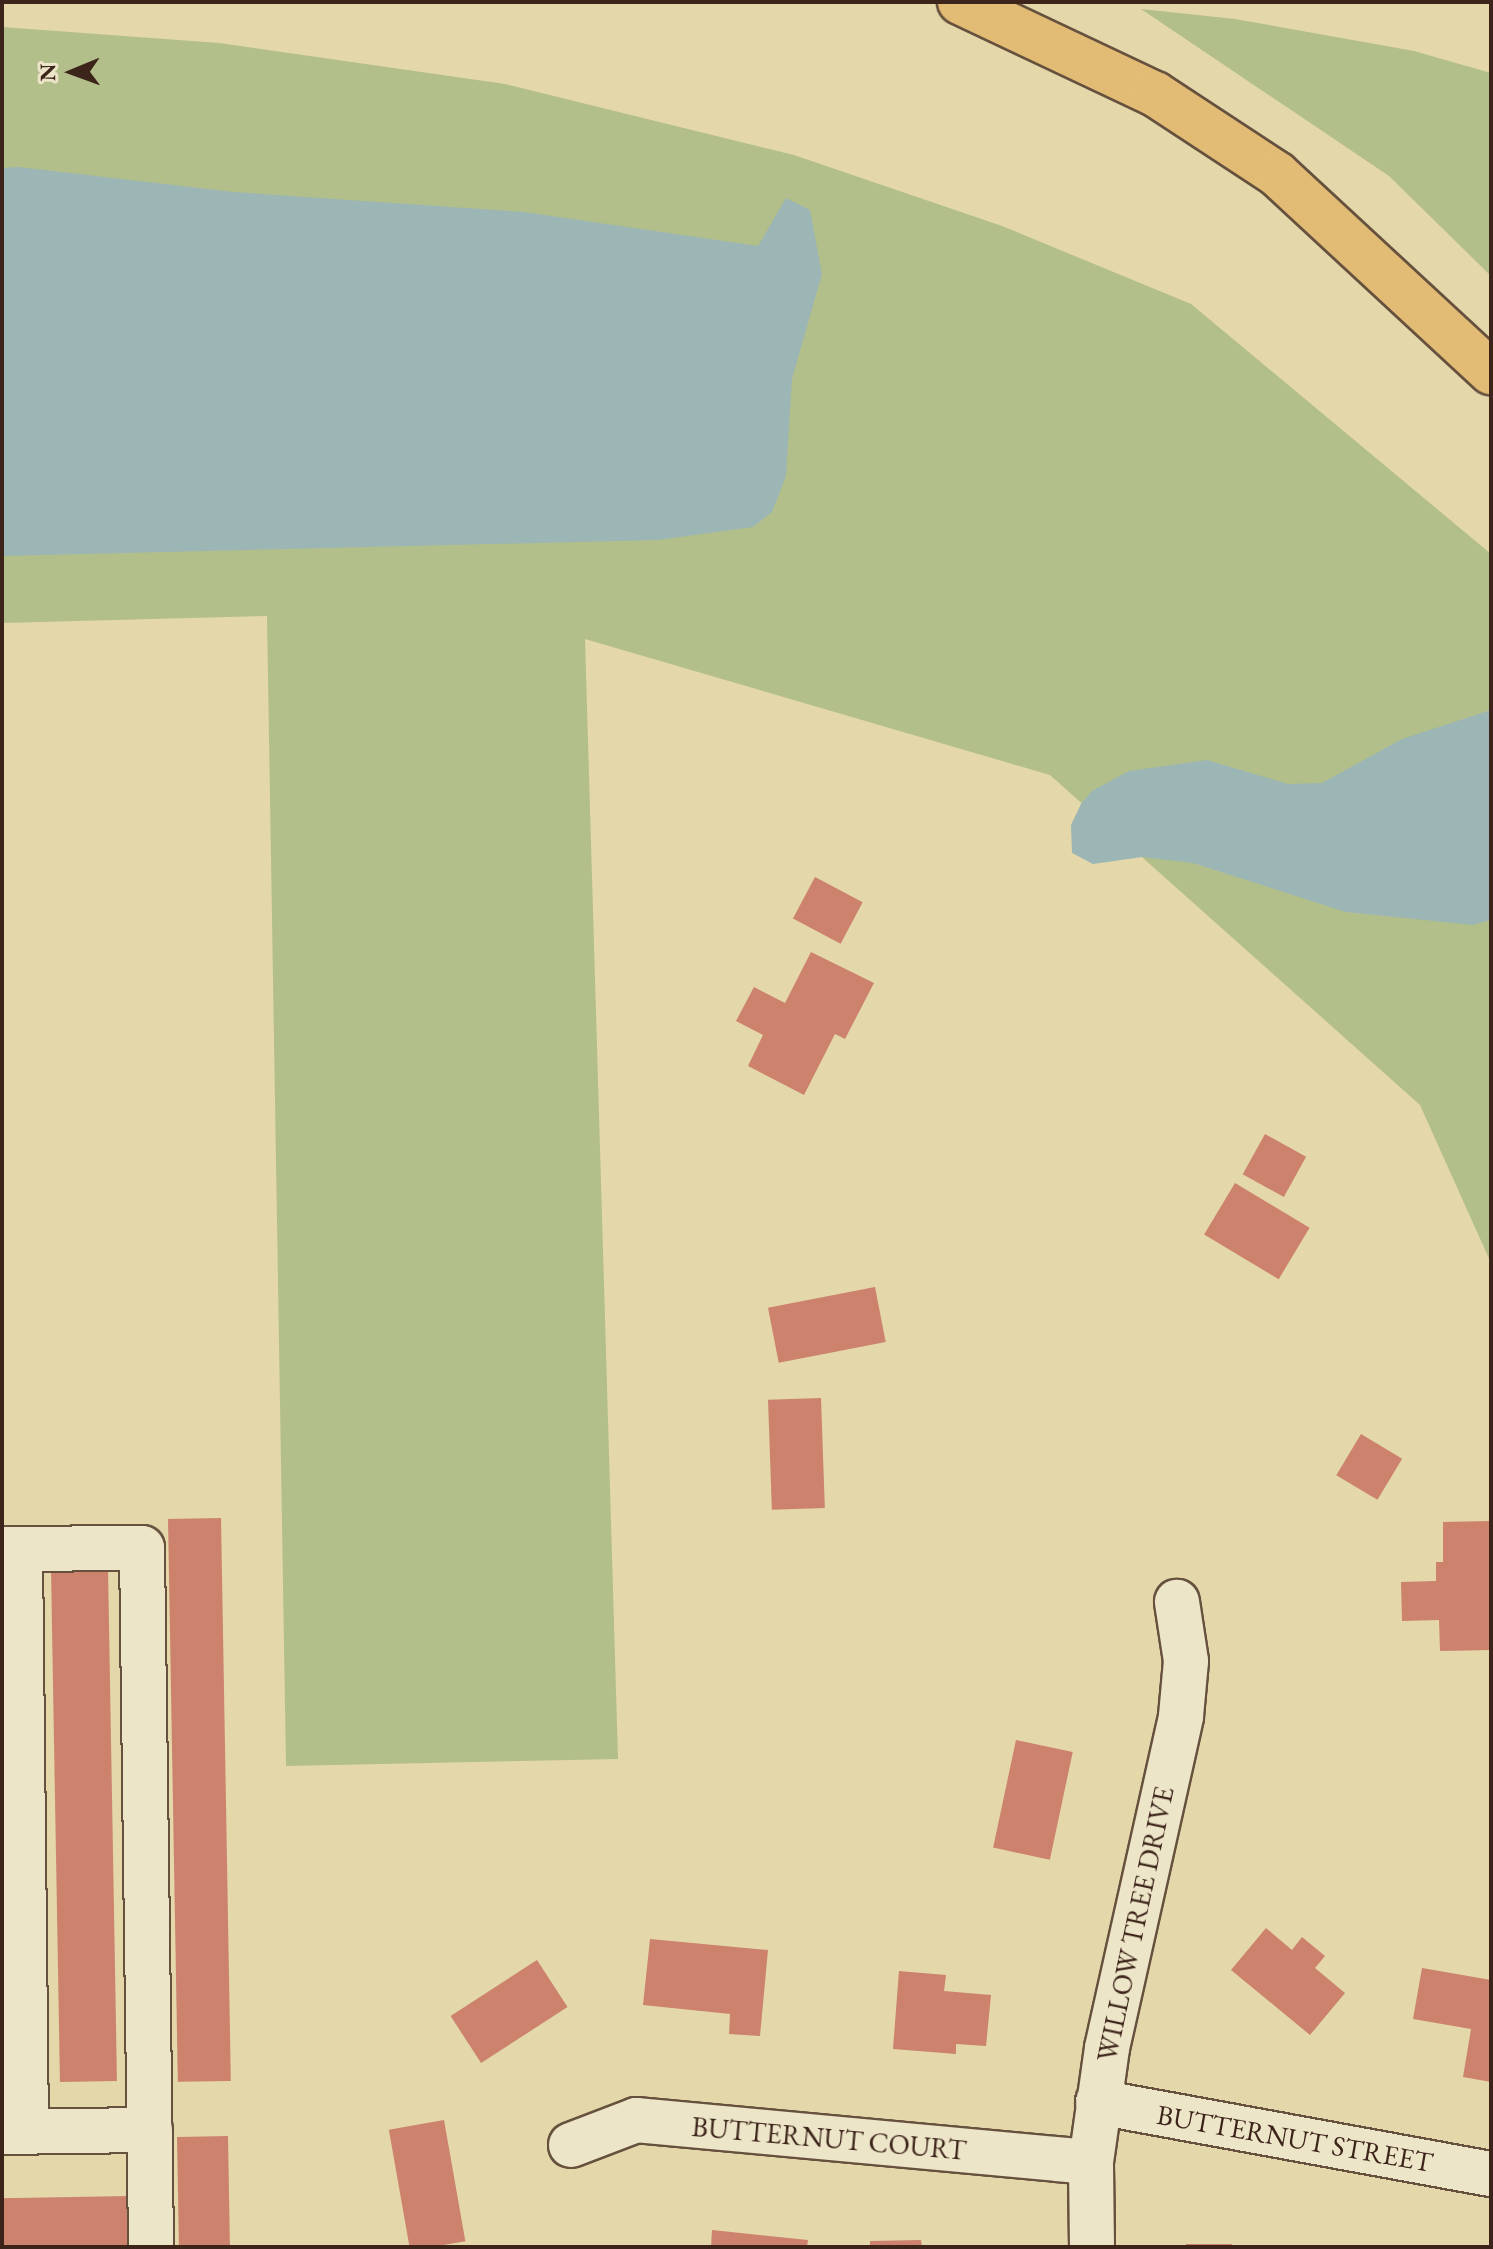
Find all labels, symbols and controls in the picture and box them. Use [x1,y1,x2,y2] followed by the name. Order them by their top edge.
[32,32,112,112] north arrow
[33,63,62,82] text: N
[1089,1783,1181,2065] street label: WILLOW TREE DRIVE
[1154,2097,1436,2179] street label: BUTTERNUT STREET
[690,2109,968,2167] street label: BUTTERNUT COURT

